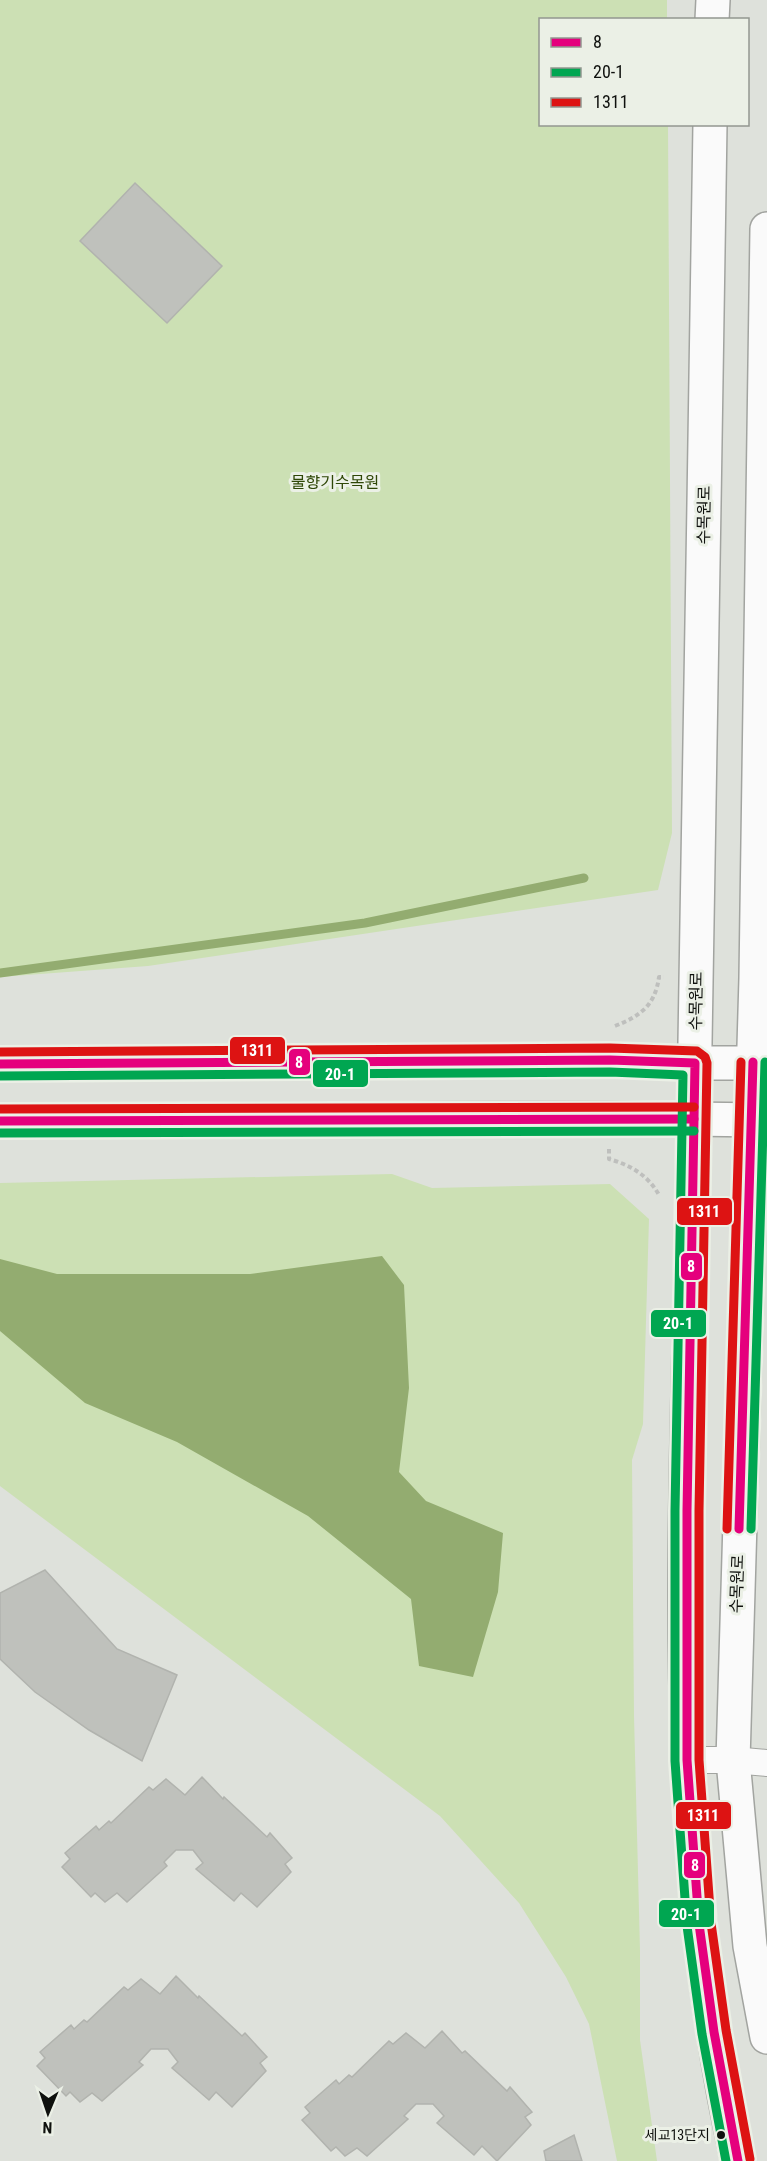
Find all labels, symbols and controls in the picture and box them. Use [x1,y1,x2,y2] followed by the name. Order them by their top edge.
[539,18,749,126] legend
[593,31,602,52] text: 8
[593,61,624,82] text: 20-1
[593,91,629,112] text: 1311
[291,473,379,492] park label: 물향기수목원
[694,485,714,545] street label: 수목원로
[686,971,706,1031] street label: 수목원로
[229,1036,286,1065] line badge: 1311
[241,1041,273,1060] text: 1311
[288,1048,311,1076] line badge: 8
[295,1053,303,1072] text: 8
[312,1059,369,1088] line badge: 20-1
[325,1065,355,1084] text: 20-1
[676,1197,733,1226] line badge: 1311
[688,1202,720,1221] text: 1311
[680,1252,703,1281] line badge: 8
[687,1257,695,1276] text: 8
[650,1309,707,1338] line badge: 20-1
[663,1314,693,1333] text: 20-1
[726,1554,748,1614] street label: 수목원로
[675,1801,732,1830] line badge: 1311
[687,1806,719,1825] text: 1311
[683,1851,706,1879] line badge: 8
[691,1856,699,1875] text: 8
[658,1899,715,1928] line badge: 20-1
[671,1905,701,1924] text: 20-1
[18,2083,78,2143] north arrow
[42,2118,53,2137] text: N
[645,2127,710,2143] place label: 세교13단지
[715,2129,727,2141] marker: 세교13단지

